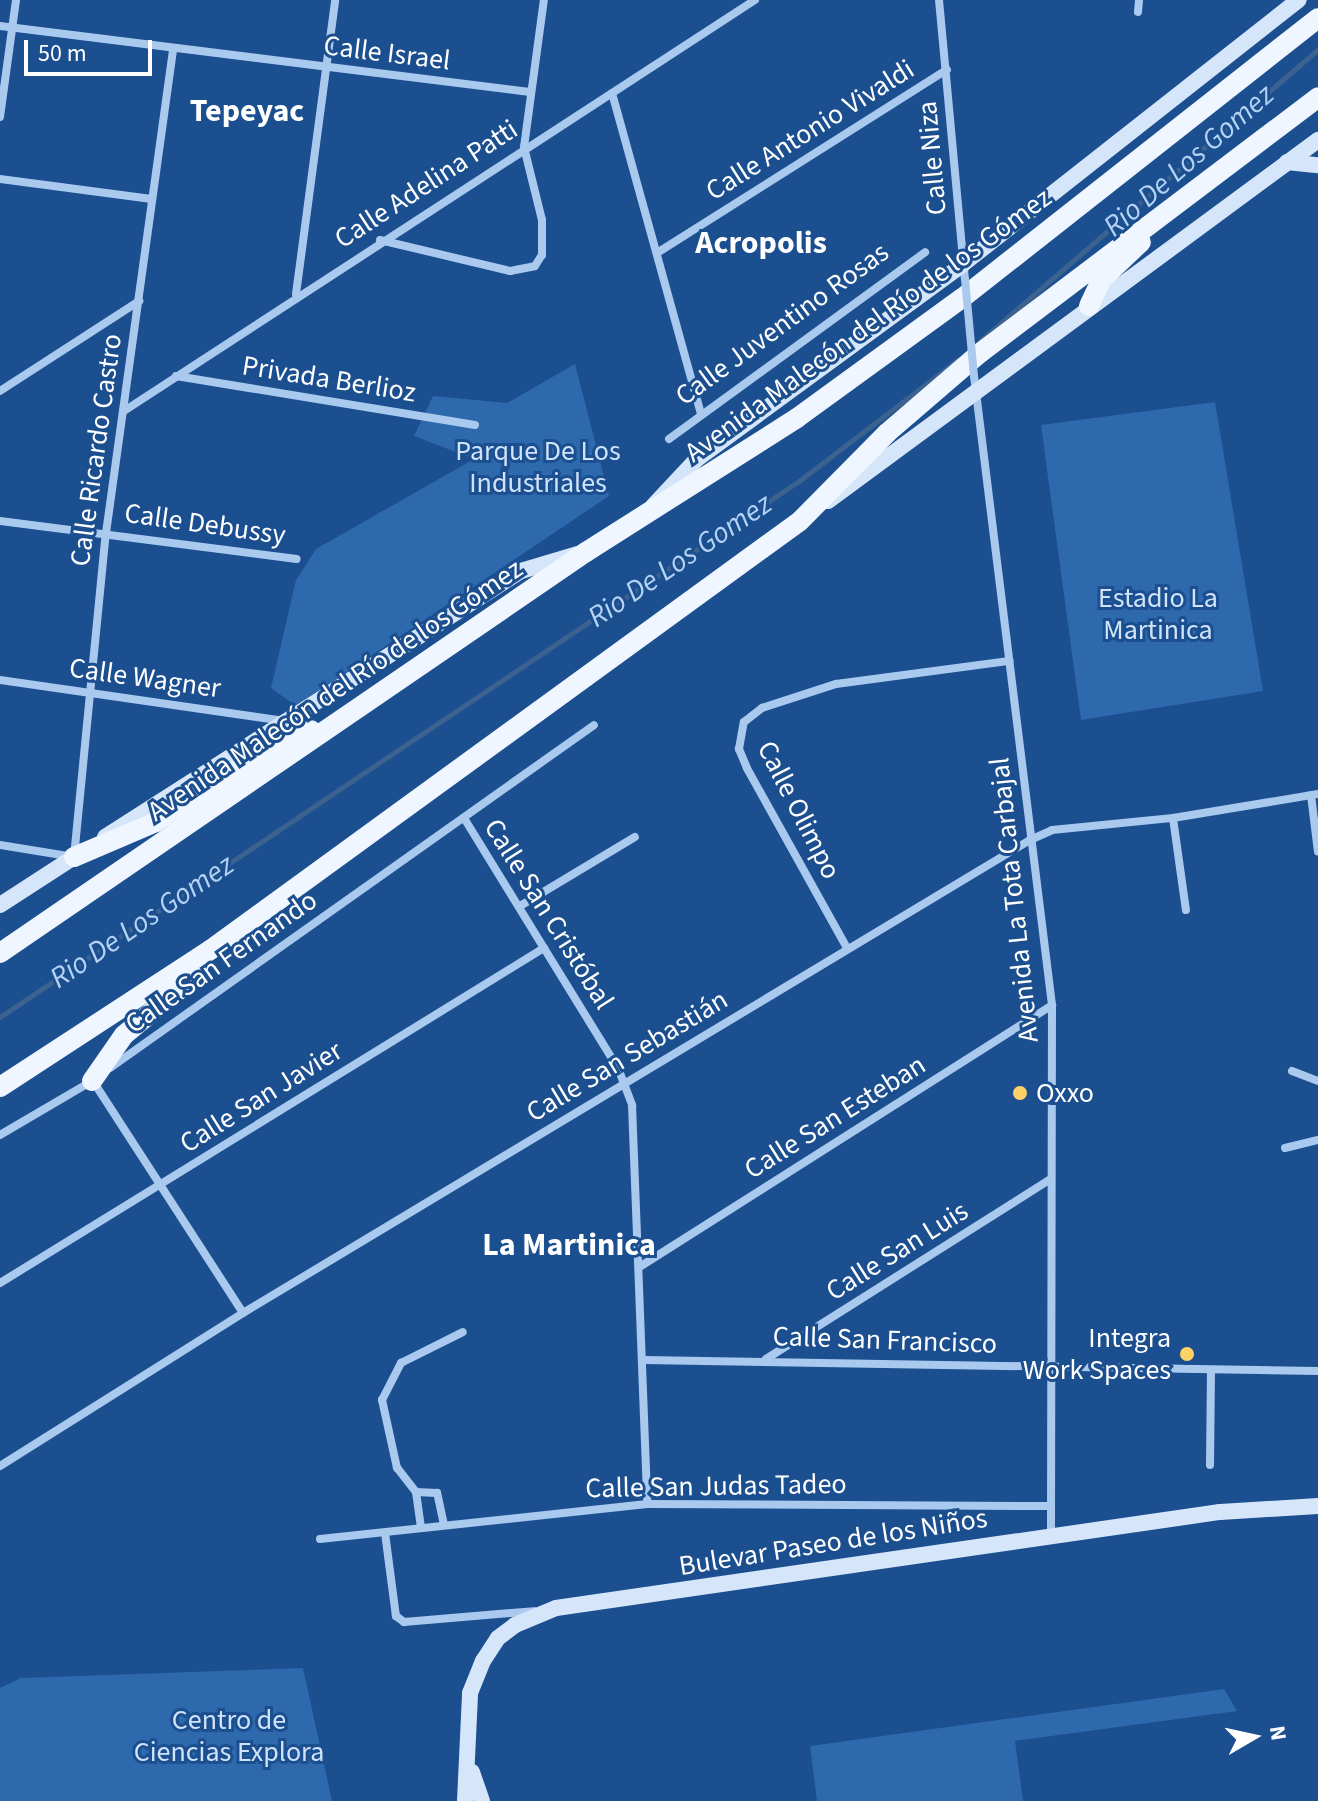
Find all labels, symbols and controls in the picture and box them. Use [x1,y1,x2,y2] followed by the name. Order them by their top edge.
[28,24,156,74] scale bar
[322,29,452,77] street label: Calle Israel
[38,36,87,71] text: 50 m
[700,52,920,208] street label: Calle Antonio Vivaldi
[1096,77,1282,245] water label: Rio De Los Gomez
[190,92,304,130] district label: Tepeyac
[910,100,954,216] street label: Calle Niza
[328,112,524,256] street label: Calle Adelina Patti
[678,181,1058,469] street label: Avenida Malecón del Río de los Gómez
[695,224,827,262] district label: Acropolis
[669,235,895,413] street label: Calle Juventino Rosas
[63,332,129,568] street label: Calle Ricardo Castro
[240,349,418,409] street label: Privada Berlioz
[455,434,621,500] park label: Parque De Los Industriales
[581,486,779,636] water label: Rio De Los Gomez
[122,496,288,552] street label: Calle Debussy
[141,552,529,828] street label: Avenida Malecón del Río de los Gómez
[1098,581,1218,647] park label: Estadio La Martinica
[67,651,223,705] street label: Calle Wagner
[750,735,848,885] street label: Calle Olimpo
[982,756,1046,1044] street label: Avenida La Tota Carbajal
[477,813,621,1015] street label: Calle San Cristóbal
[43,847,241,997] water label: Rio De Los Gomez
[119,883,323,1041] street label: Calle San Fernando
[520,983,734,1129] street label: Calle San Sebastián
[174,1034,348,1160] street label: Calle San Javier
[738,1048,932,1186] street label: Calle San Esteban
[1036,1076,1094,1110] place label: Oxxo
[1011,1084,1029,1102] marker: Oxxo
[820,1194,974,1308] street label: Calle San Luis
[482,1226,656,1264] district label: La Martinica
[772,1319,998,1361] street label: Calle San Francisco
[1023,1321,1171,1387] place label: Integra Work Spaces
[1178,1345,1196,1363] marker: Integra Work Spaces
[585,1467,847,1505] street label: Calle San Judas Tadeo
[676,1501,990,1583] street label: Bulevar Paseo de los Niños
[1214,1697,1294,1777] north arrow
[134,1703,324,1769] park label: Centro de Ciencias Explora
[1261,1724,1295,1743] text: N

